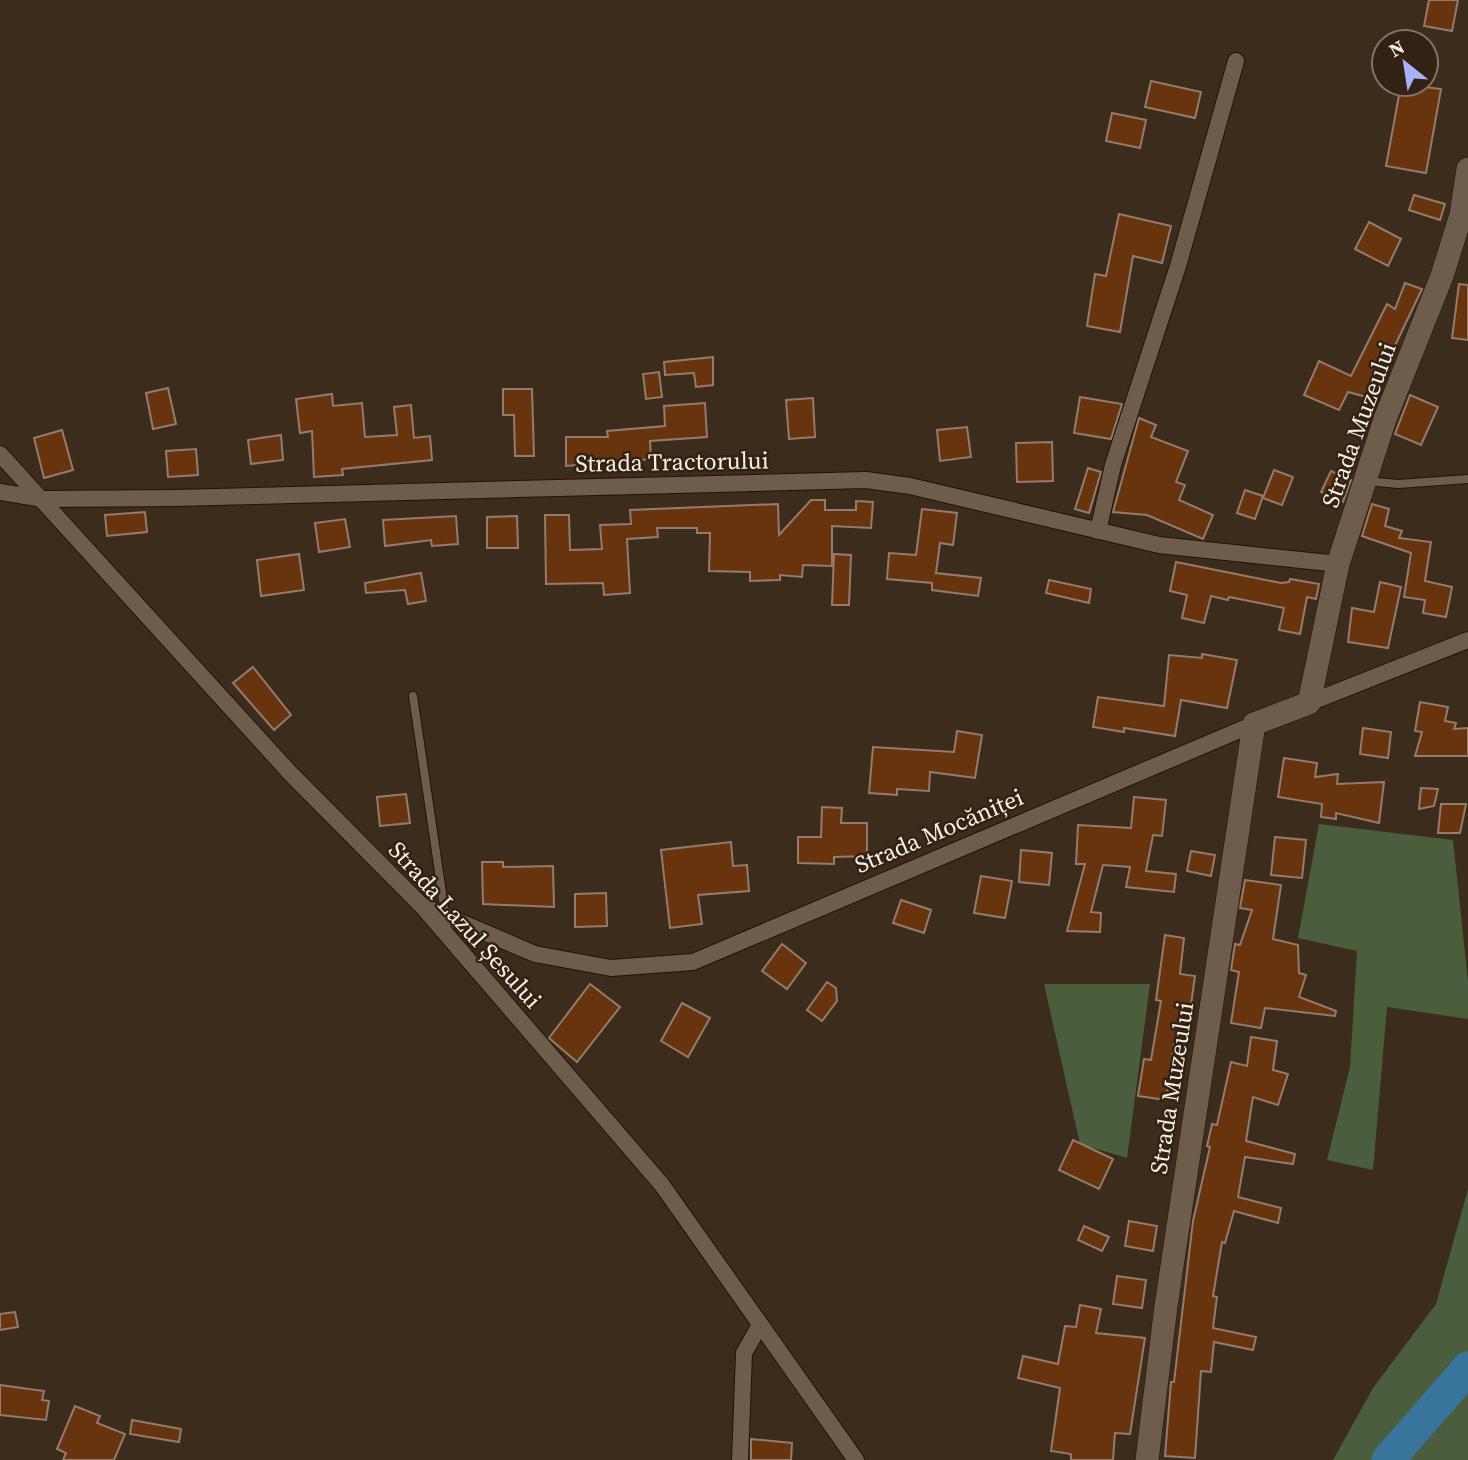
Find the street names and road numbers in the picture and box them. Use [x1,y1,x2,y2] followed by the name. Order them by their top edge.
[1313,338,1404,512] street label: Strada Muzeului
[575,443,769,480] street label: Strada Tractorului
[849,780,1028,881] street label: Strada Mocăniței
[381,834,549,1015] street label: Strada Lazul Șesului
[1142,1000,1201,1176] street label: Strada Muzeului

